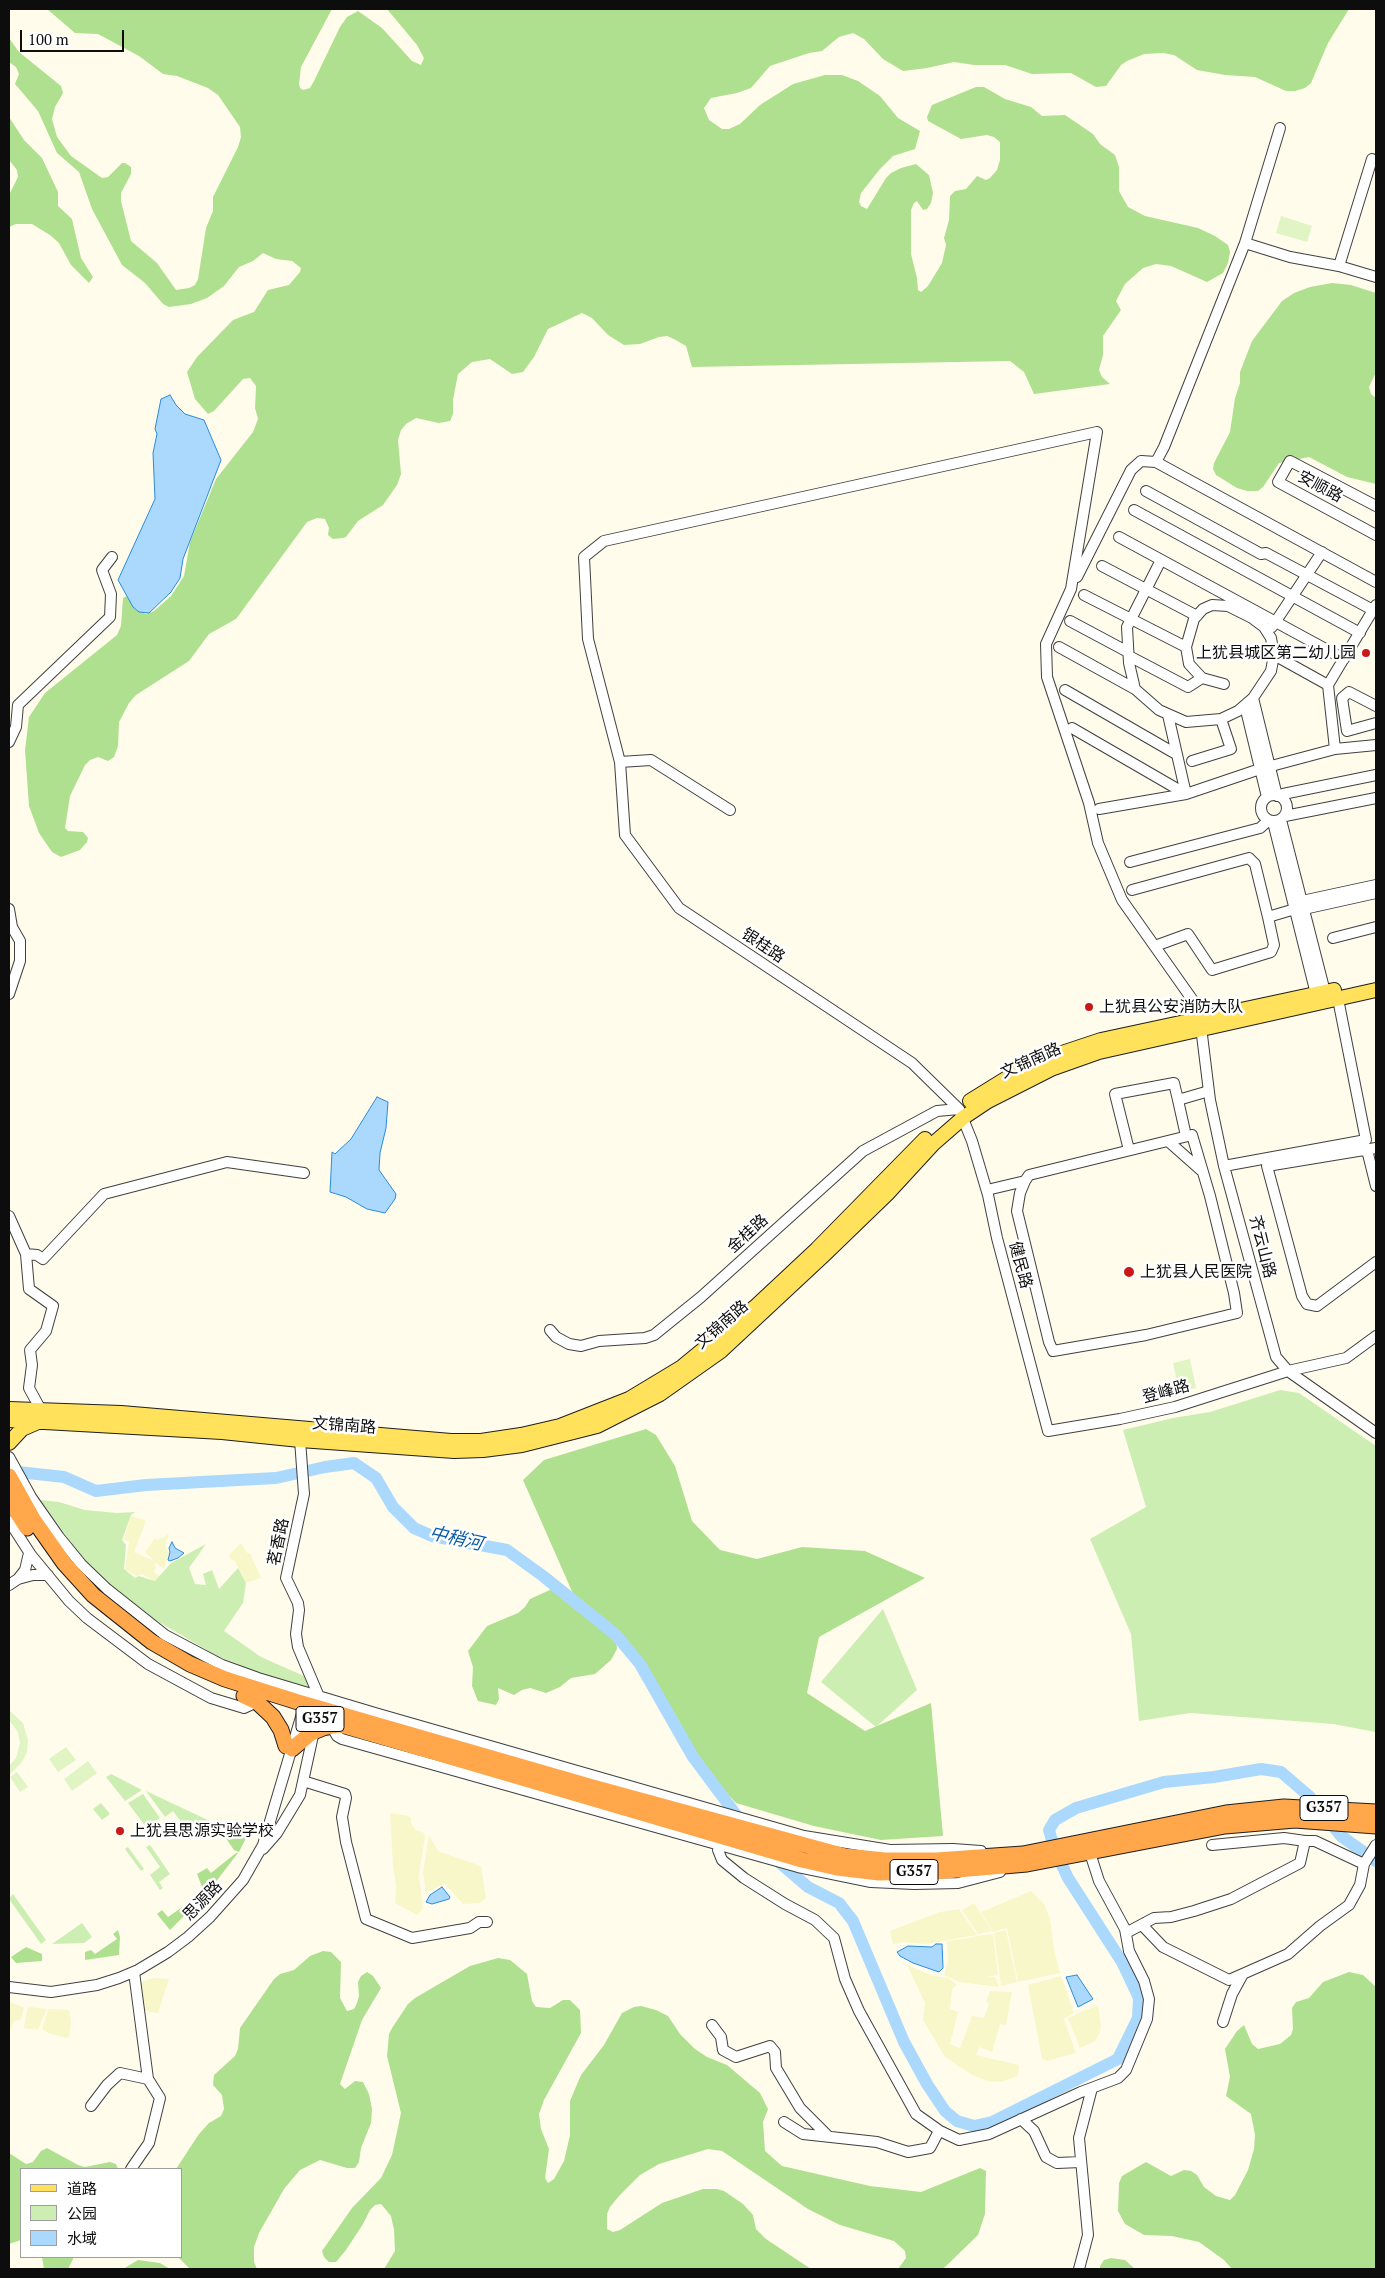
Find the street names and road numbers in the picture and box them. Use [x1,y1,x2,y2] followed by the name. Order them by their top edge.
[1294,467,1346,507] street label: 安顺路
[738,925,788,967] street label: 银桂路
[998,1039,1064,1083] street label: 文锦南路
[724,1211,772,1257] street label: 金桂路
[1245,1214,1279,1280] street label: 齐云山路
[1005,1239,1035,1291] street label: 健民路
[692,1297,752,1353] street label: 文锦南路
[1140,1377,1192,1407] street label: 登峰路
[311,1414,377,1438] street label: 文锦南路
[265,1517,293,1567] street label: 茗香路
[296,1706,344,1732] road number: G357
[1300,1796,1348,1820] road number: G357
[890,1860,938,1884] road number: G357
[179,1877,227,1925] street label: 思源路

